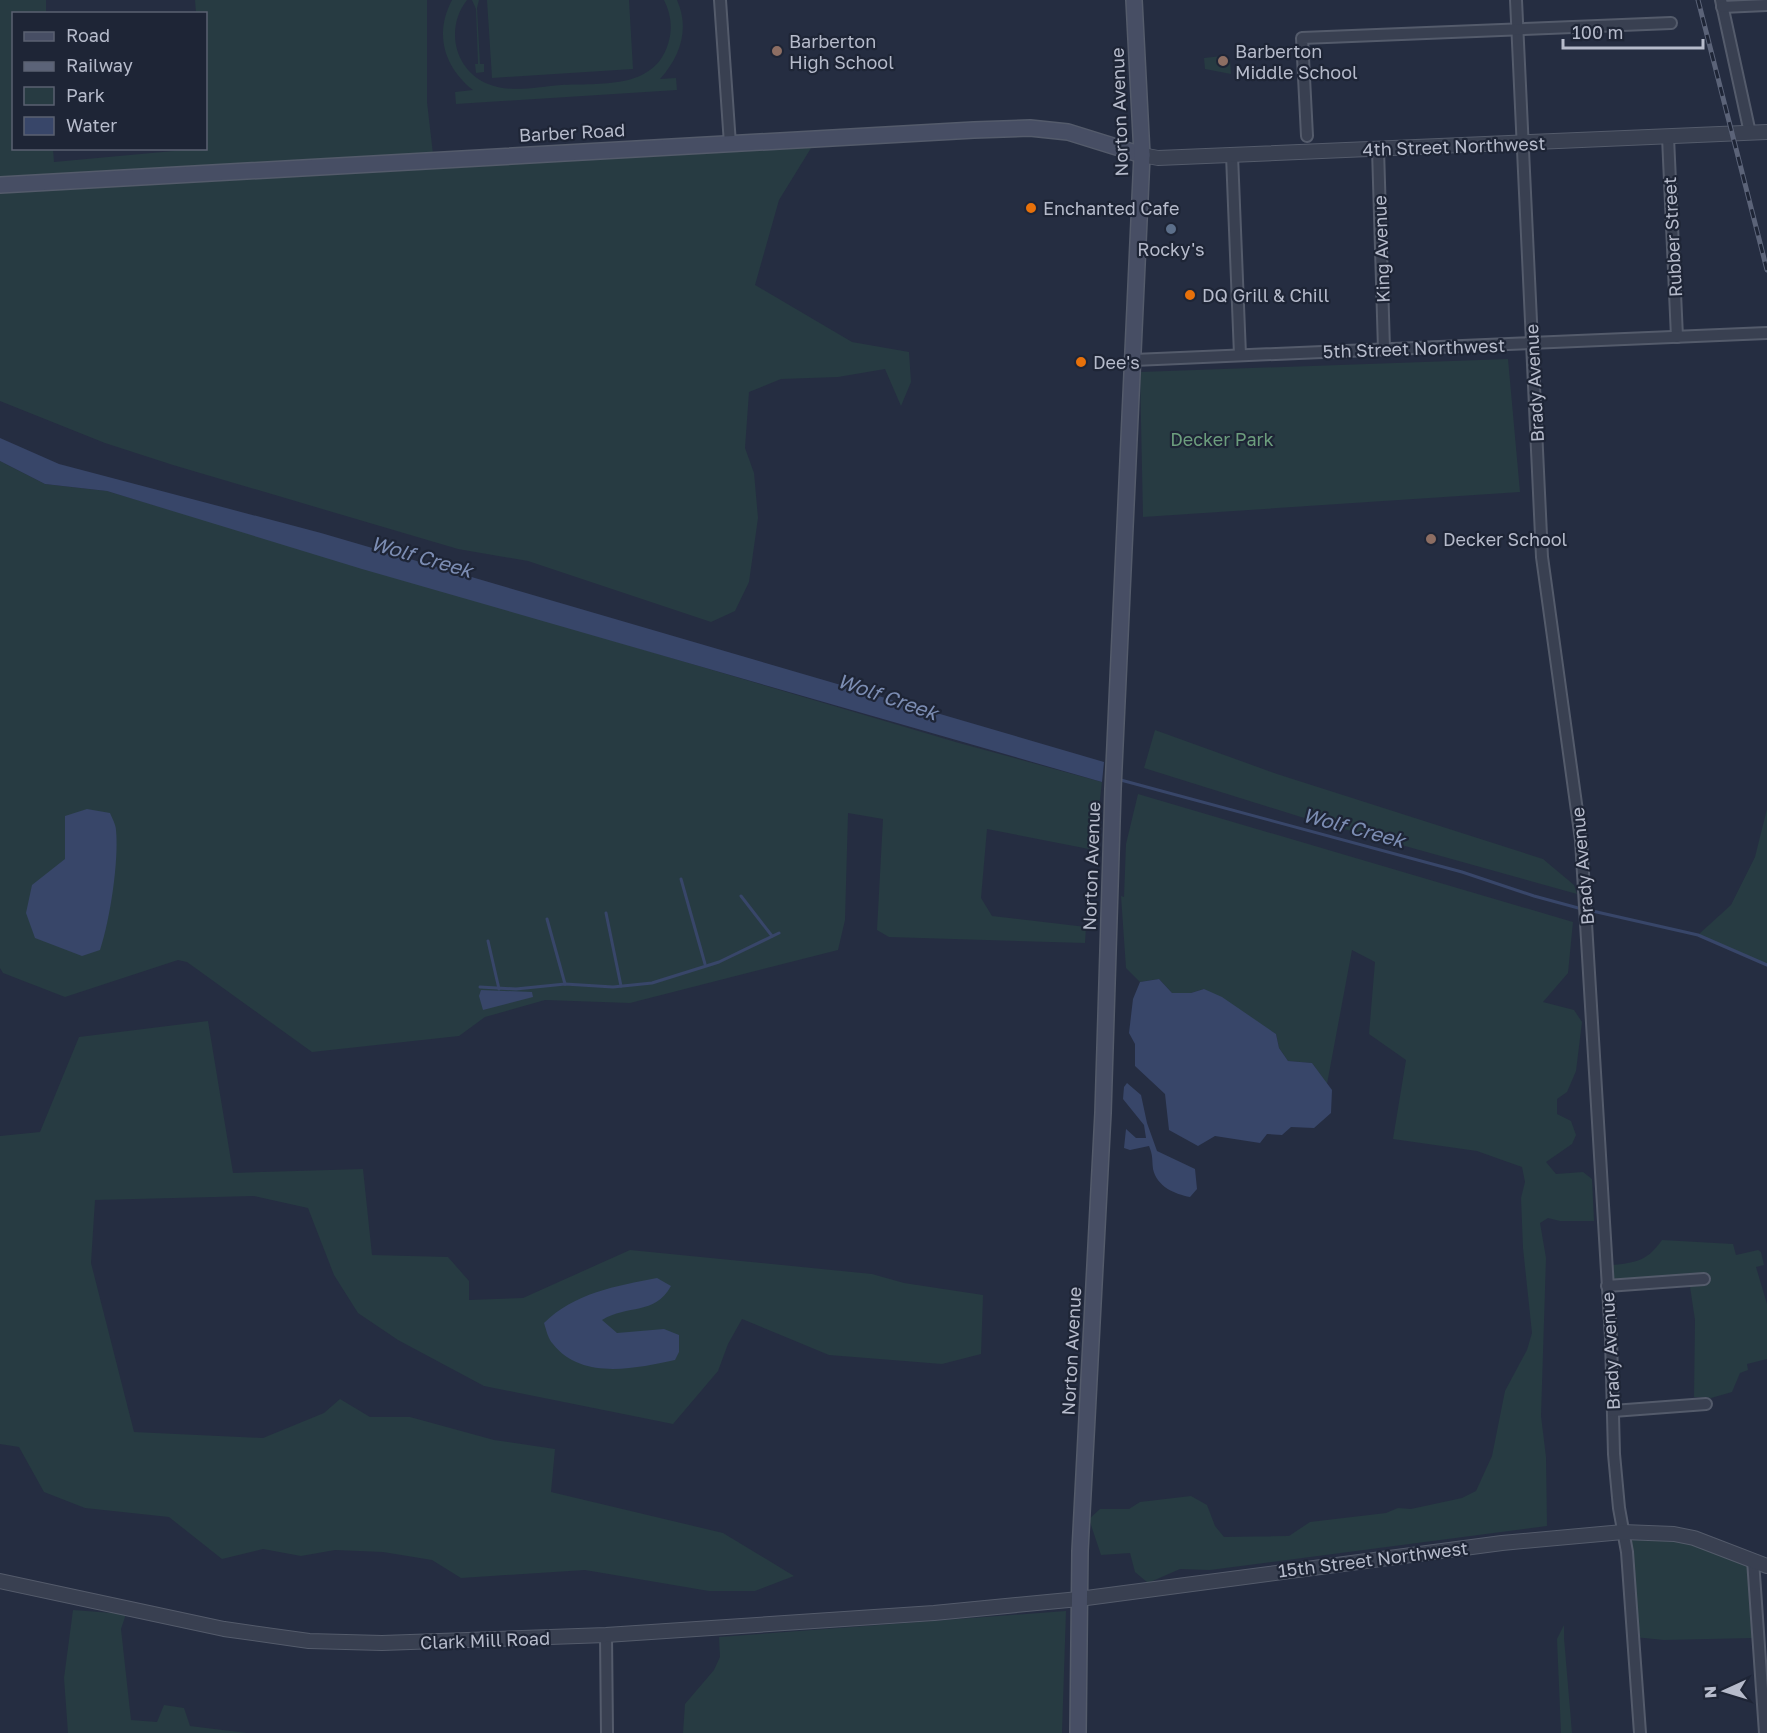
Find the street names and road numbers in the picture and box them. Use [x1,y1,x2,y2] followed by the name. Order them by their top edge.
[1106,47,1132,177] street label: Norton Avenue
[518,118,626,146] street label: Barber Road
[1362,132,1546,160] street label: 4th Street Northwest
[1658,176,1686,298] street label: Rubber Street
[1368,195,1394,303] street label: King Avenue
[1520,323,1548,443] street label: Brady Avenue
[1322,334,1506,362] street label: 5th Street Northwest
[1078,801,1104,931] street label: Norton Avenue
[1566,806,1598,926] street label: Brady Avenue
[1057,1286,1085,1416] street label: Norton Avenue
[1596,1291,1624,1411] street label: Brady Avenue
[1277,1536,1469,1582] street label: 15th Street Northwest
[420,1627,550,1653] street label: Clark Mill Road

